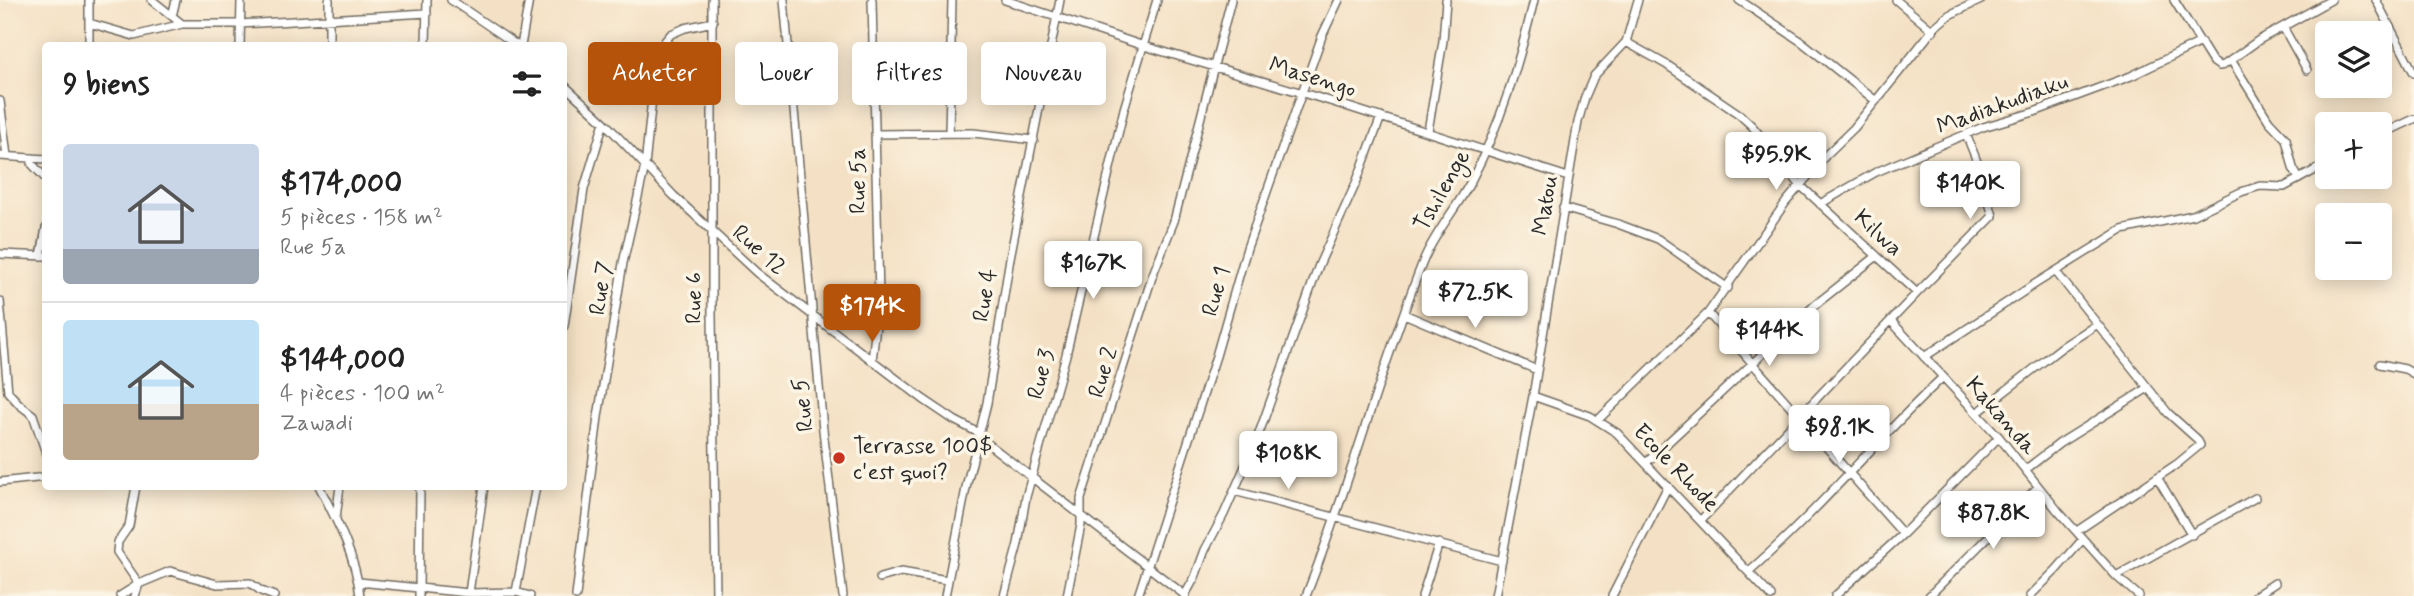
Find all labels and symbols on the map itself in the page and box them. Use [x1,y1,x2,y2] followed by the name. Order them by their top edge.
[1265,50,1360,105] street label: Masengo
[1933,67,2072,142] street label: Madiakudiaku
[1719,132,1833,192] pin: $95.9K
[1407,144,1480,238] street label: Tshilenge
[844,148,874,214] street label: Rue 5a
[1921,162,2019,221] pin: $140K
[1526,173,1566,238] street label: Matou
[1847,203,1909,264] street label: Kilwa
[725,219,792,282] street label: Rue 12
[1044,242,1142,301] pin: $167K
[583,259,621,317] street label: Rue 7
[1196,263,1238,320] street label: Rue 1
[967,266,1005,324] street label: Rue 4
[1418,270,1532,330] pin: $72.5K
[680,272,710,324] street label: Rue 6
[823,284,921,344] pin: $174K
[1720,308,1818,368] pin: $144K
[1082,344,1126,402] street label: Rue 2
[1021,346,1063,403] street label: Rue 3
[1958,371,2043,462] street label: Kakanda
[786,376,822,433] street label: Rue 5
[1782,406,1896,465] pin: $98.1K
[1626,418,1725,519] street label: Ecole Rhode
[853,432,993,488] place label: Terrasse 100$ c'est quoi?
[1239,432,1337,491] pin: $108K
[831,450,847,466] marker: Terrasse 100$ c'est quoi?
[1936,491,2050,551] pin: $87.8K

